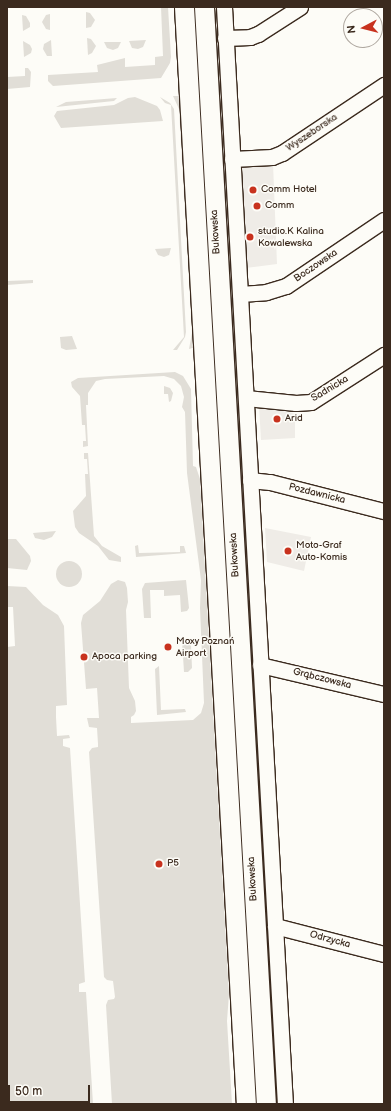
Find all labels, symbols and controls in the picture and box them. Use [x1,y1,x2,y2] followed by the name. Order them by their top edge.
[343,8,383,48] north arrow
[345,25,359,34] text: N
[284,111,340,155] street label: Wyszeborska
[261,184,317,196] place label: Comm Hotel
[248,185,258,195] marker: Comm Hotel
[265,200,294,212] place label: Comm
[252,201,262,211] marker: Comm
[209,209,223,255] street label: Bukowska
[258,225,324,248] place label: studio.K Kalina Kowalewska
[245,232,255,242] marker: studio.K Kalina Kowalewska
[292,247,340,285] street label: Boczowska
[309,373,351,405] street label: Sadnicka
[285,413,303,425] place label: Arid
[272,414,282,424] marker: Arid
[287,481,347,507] street label: Pozdawnicka
[228,532,242,578] street label: Bukowska
[296,539,347,562] place label: Moto-Graf Auto-Komis
[283,546,293,556] marker: Moto-Graf Auto-Komis
[176,635,235,658] place label: Moxy Poznań Airport
[163,642,173,652] marker: Moxy Poznań Airport
[92,651,157,663] place label: Apoca parking
[79,652,89,662] marker: Apoca parking
[292,666,352,692] street label: Grąbczowska
[246,856,260,902] street label: Bukowska
[167,858,179,870] place label: P5
[154,859,164,869] marker: P5
[308,929,352,951] street label: Odrzycka
[10,1077,92,1103] scale bar
[15,1084,42,1099] text: 50 m

